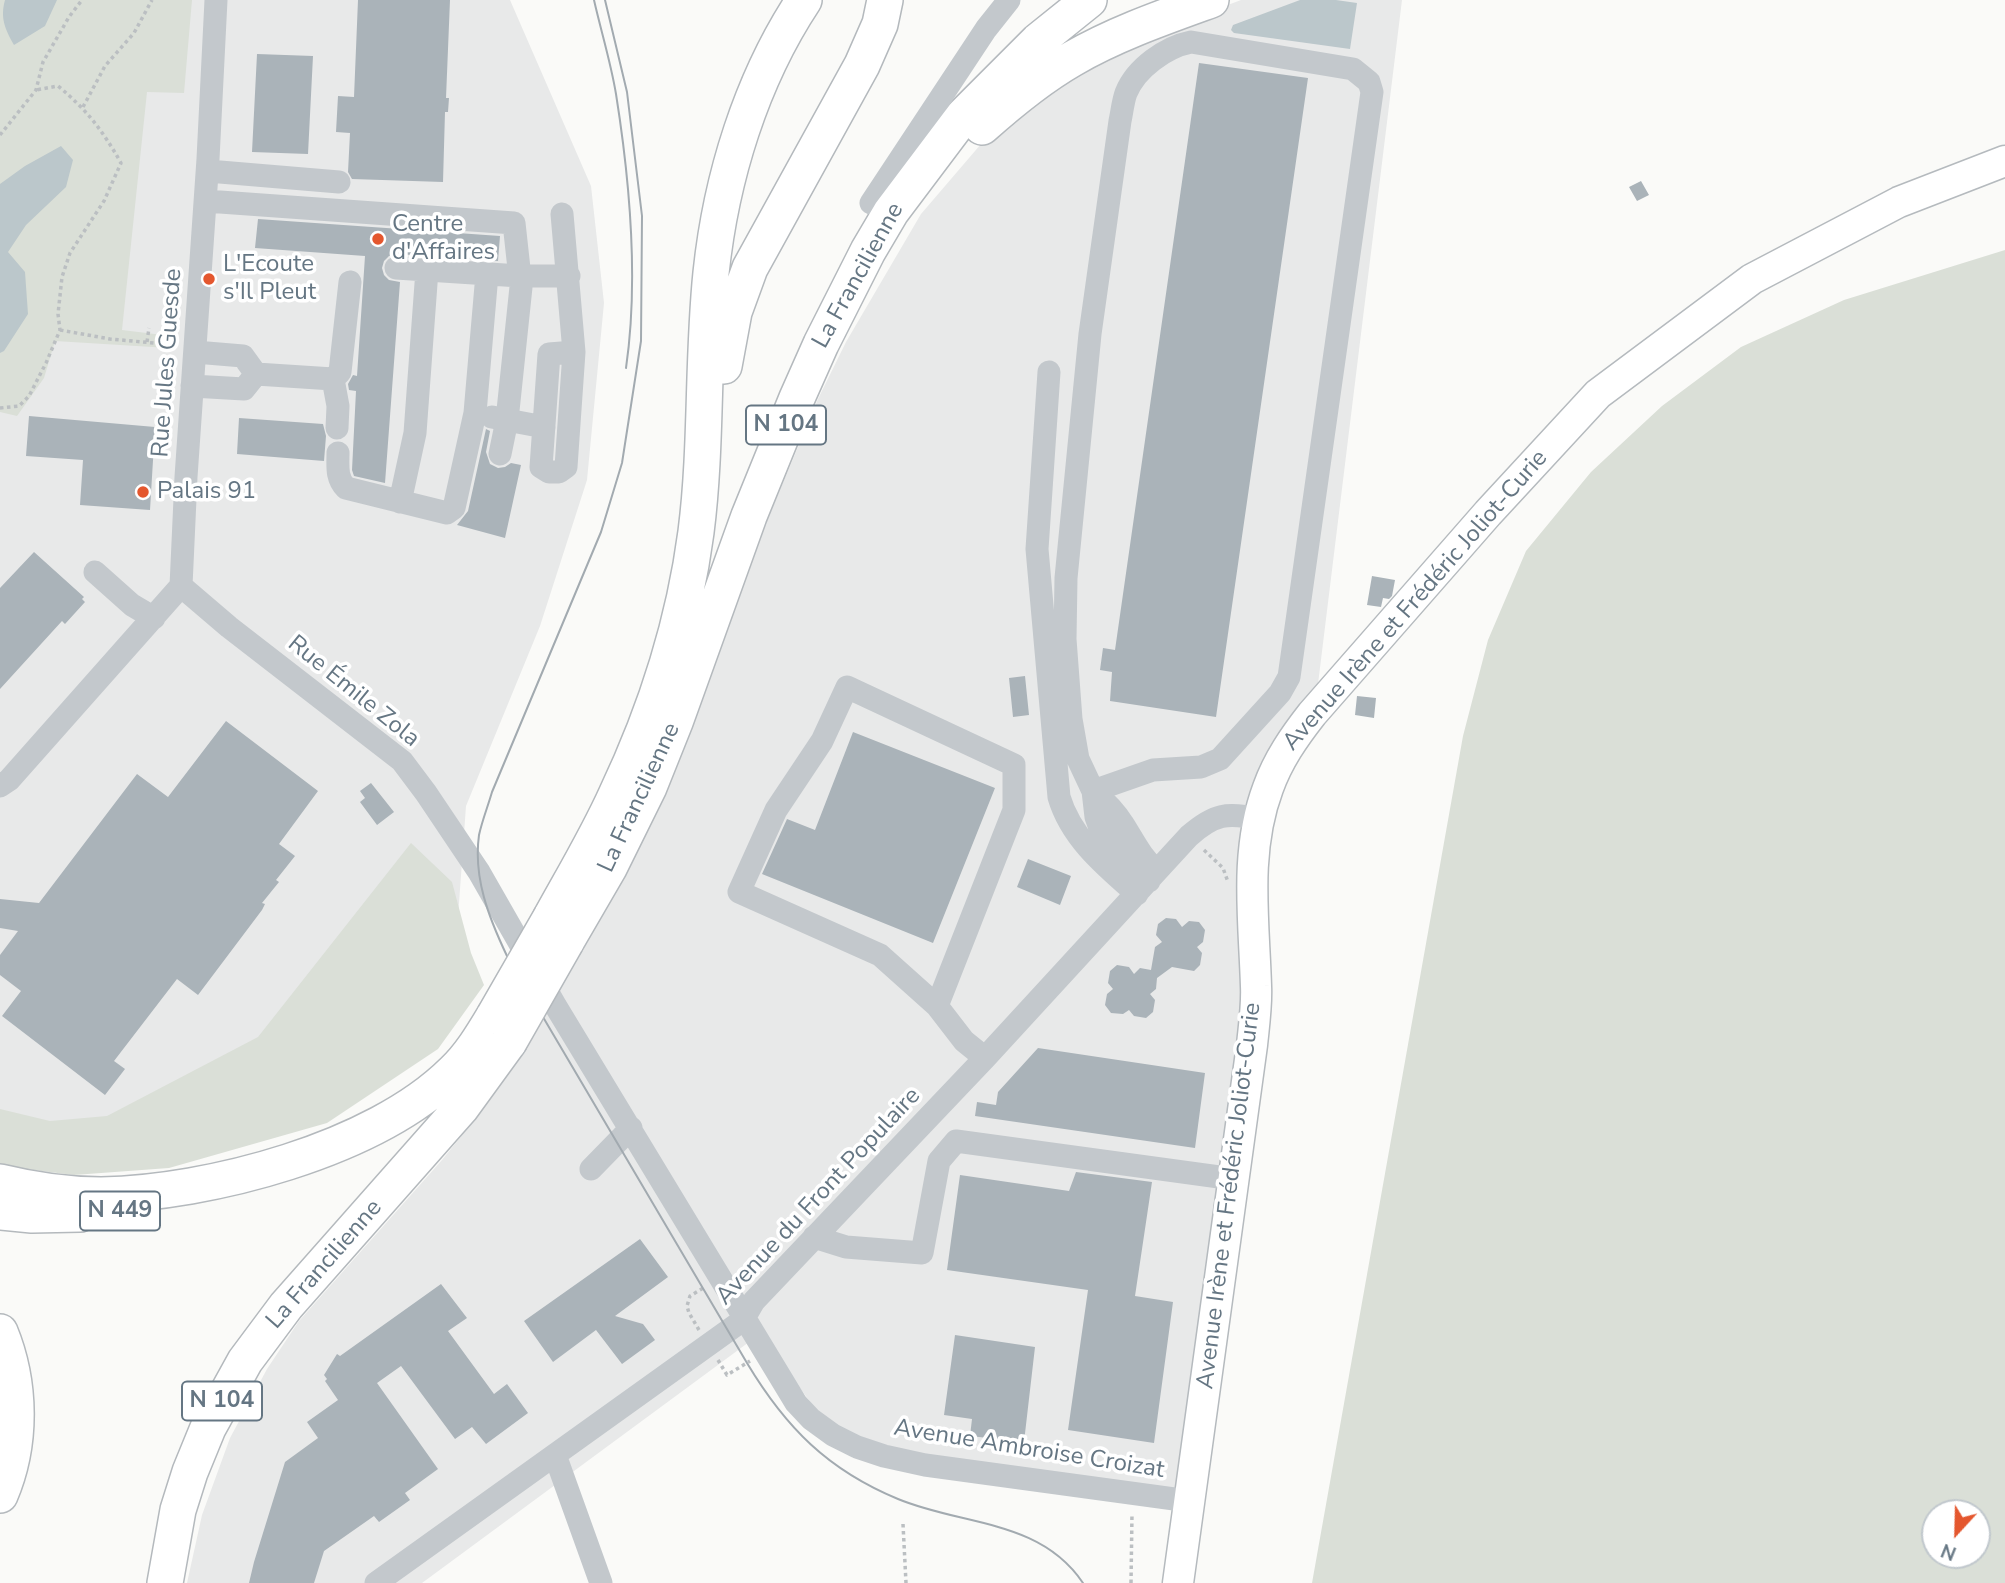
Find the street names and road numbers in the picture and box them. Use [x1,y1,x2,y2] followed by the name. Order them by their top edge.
[807,198,911,354] street label: La Francilienne
[147,268,189,458] street label: Rue Jules Guesde
[746,406,826,444] road number: N 104
[1278,445,1554,757] street label: Avenue Irène et Frédéric Joliot-Curie
[281,630,425,754] street label: Rue Émile Zola
[593,719,687,877] street label: La Francilienne
[1192,1001,1268,1391] street label: Avenue Irène et Frédéric Joliot-Curie
[711,1082,927,1312] street label: Avenue du Front Populaire
[80,1192,160,1230] road number: N 449
[261,1194,389,1336] street label: La Francilienne
[182,1382,262,1420] road number: N 104
[892,1414,1166,1486] street label: Avenue Ambroise Croizat

